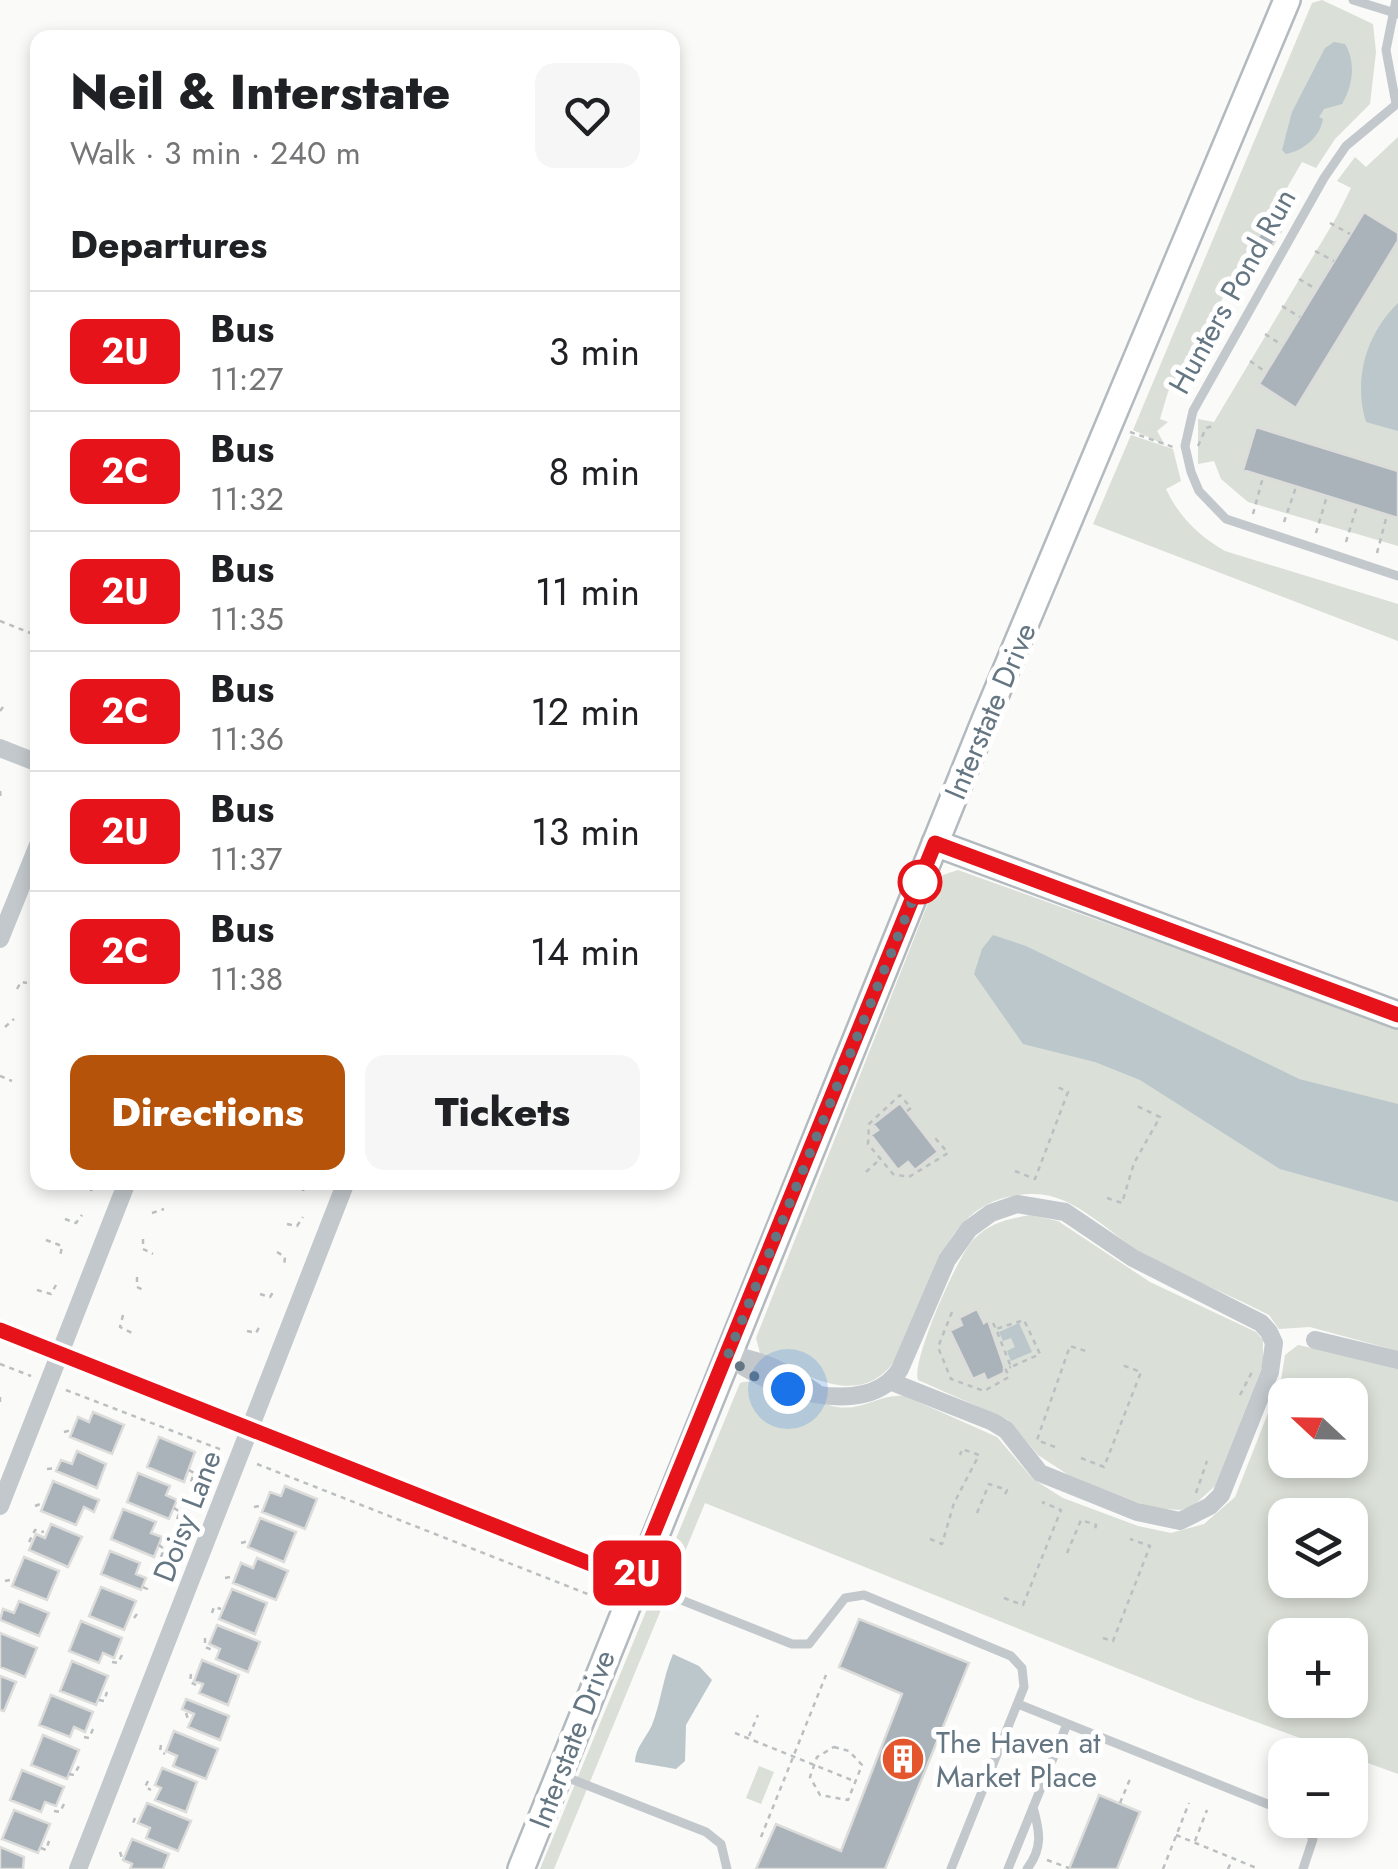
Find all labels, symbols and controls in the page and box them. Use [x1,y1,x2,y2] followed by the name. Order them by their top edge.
[70,58,450,127] text: Neil & Interstate
[535,63,640,168] button: heart
[70,130,361,176] text: Walk · 3 min · 240 m
[1158,180,1306,402] street label: Hunters Pond Run
[70,217,267,272] text: Departures
[210,301,274,356] text: Bus
[548,324,640,379] text: 3 min
[101,326,149,376] text: 2U
[210,356,283,402] text: 11:27
[210,421,274,476] text: Bus
[548,444,640,499] text: 8 min
[101,446,149,496] text: 2C
[210,476,284,522] text: 11:32
[210,541,274,596] text: Bus
[535,564,640,619] text: 11 min
[101,566,149,616] text: 2U
[210,596,284,642] text: 11:35
[933,616,1047,806] street label: Interstate Drive
[210,661,274,716] text: Bus
[530,684,640,739] text: 12 min
[101,686,149,736] text: 2C
[210,716,284,762] text: 11:36
[210,781,274,836] text: Bus
[531,804,640,859] text: 13 min
[101,806,149,856] text: 2U
[210,836,282,882] text: 11:37
[899,861,941,903] unlabelled marker
[210,901,274,956] text: Bus
[530,924,640,979] text: 14 min
[101,926,149,976] text: 2C
[210,956,283,1002] text: 11:38
[70,1055,345,1170] button: Directions
[365,1055,640,1170] button: Tickets
[763,1364,813,1414] your location
[1268,1378,1368,1478] north arrow
[1268,1378,1368,1838] map controls
[142,1444,232,1588] street label: Doisy Lane
[1268,1498,1368,1598] button: layers
[592,1540,682,1606] line badge: 2U
[613,1548,661,1598] text: 2U
[1268,1618,1368,1718] button: +
[518,1643,626,1835] street label: Interstate Drive
[936,1721,1101,1798] place label: The Haven at Market Place
[880,1736,926,1782] building icon: The Haven at Market Place
[1268,1738,1368,1838] button: −

